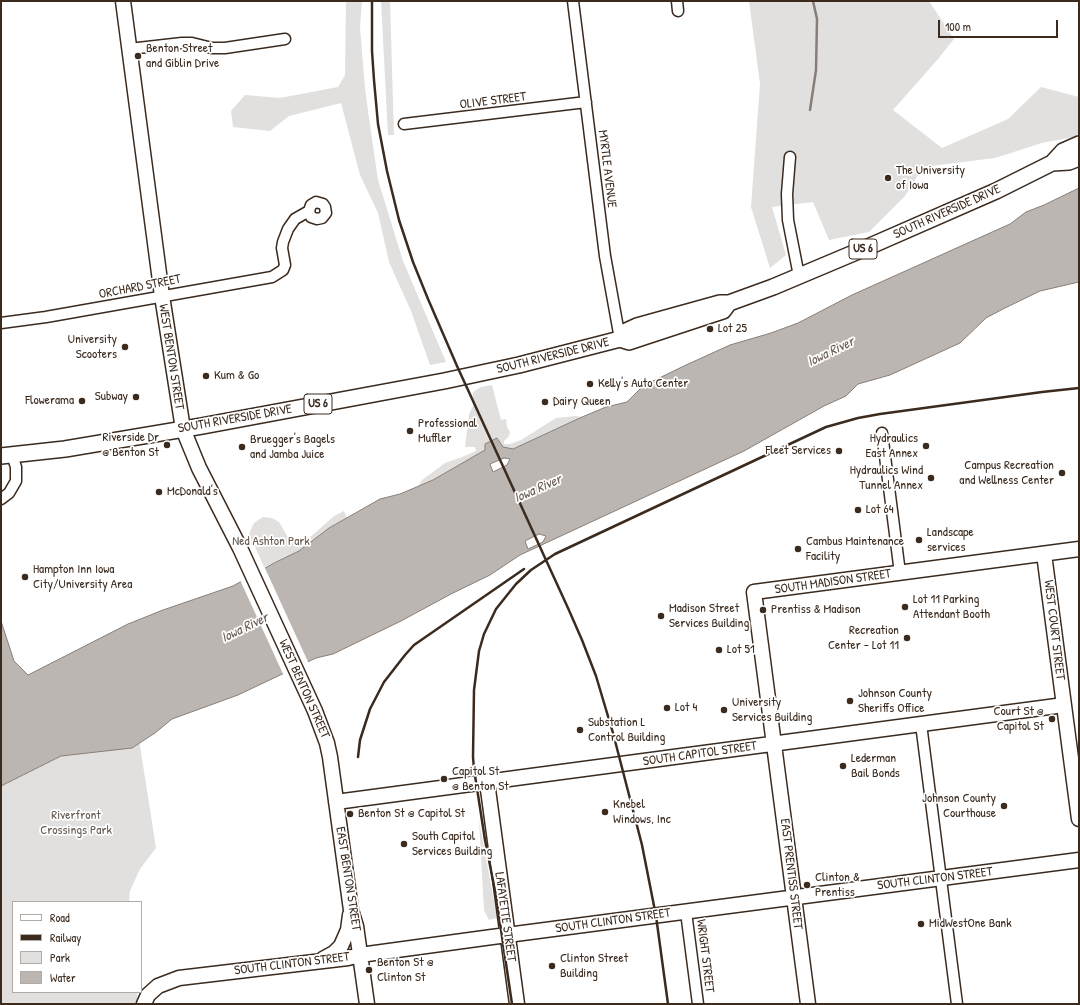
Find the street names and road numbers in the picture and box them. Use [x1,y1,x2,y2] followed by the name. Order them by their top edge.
[459,89,527,113] street label: OLIVE STREET
[594,129,620,209] street label: MYRTLE AVENUE
[891,181,1003,243] street label: SOUTH RIVERSIDE DRIVE
[849,239,877,259] road number: US 6
[98,271,182,303] street label: ORCHARD STREET
[155,303,187,411] street label: WEST BENTON STREET
[495,334,611,378] street label: SOUTH RIVERSIDE DRIVE
[304,394,332,414] road number: US 6
[177,401,293,437] street label: SOUTH RIVERSIDE DRIVE
[774,566,892,598] street label: SOUTH MADISON STREET
[1040,579,1068,681] street label: WEST COURT STREET
[275,637,333,741] street label: WEST BENTON STREET
[642,738,758,770] street label: SOUTH CAPITOL STREET
[776,818,806,930] street label: EAST PRENTISS STREET
[332,826,364,932] street label: EAST BENTON STREET
[876,864,994,894] street label: SOUTH CLINTON STREET
[491,871,519,963] street label: LAFAYETTE STREET
[554,905,672,937] street label: SOUTH CLINTON STREET
[693,918,717,994] street label: WRIGHT STREET
[233,949,351,979] street label: SOUTH CLINTON STREET

